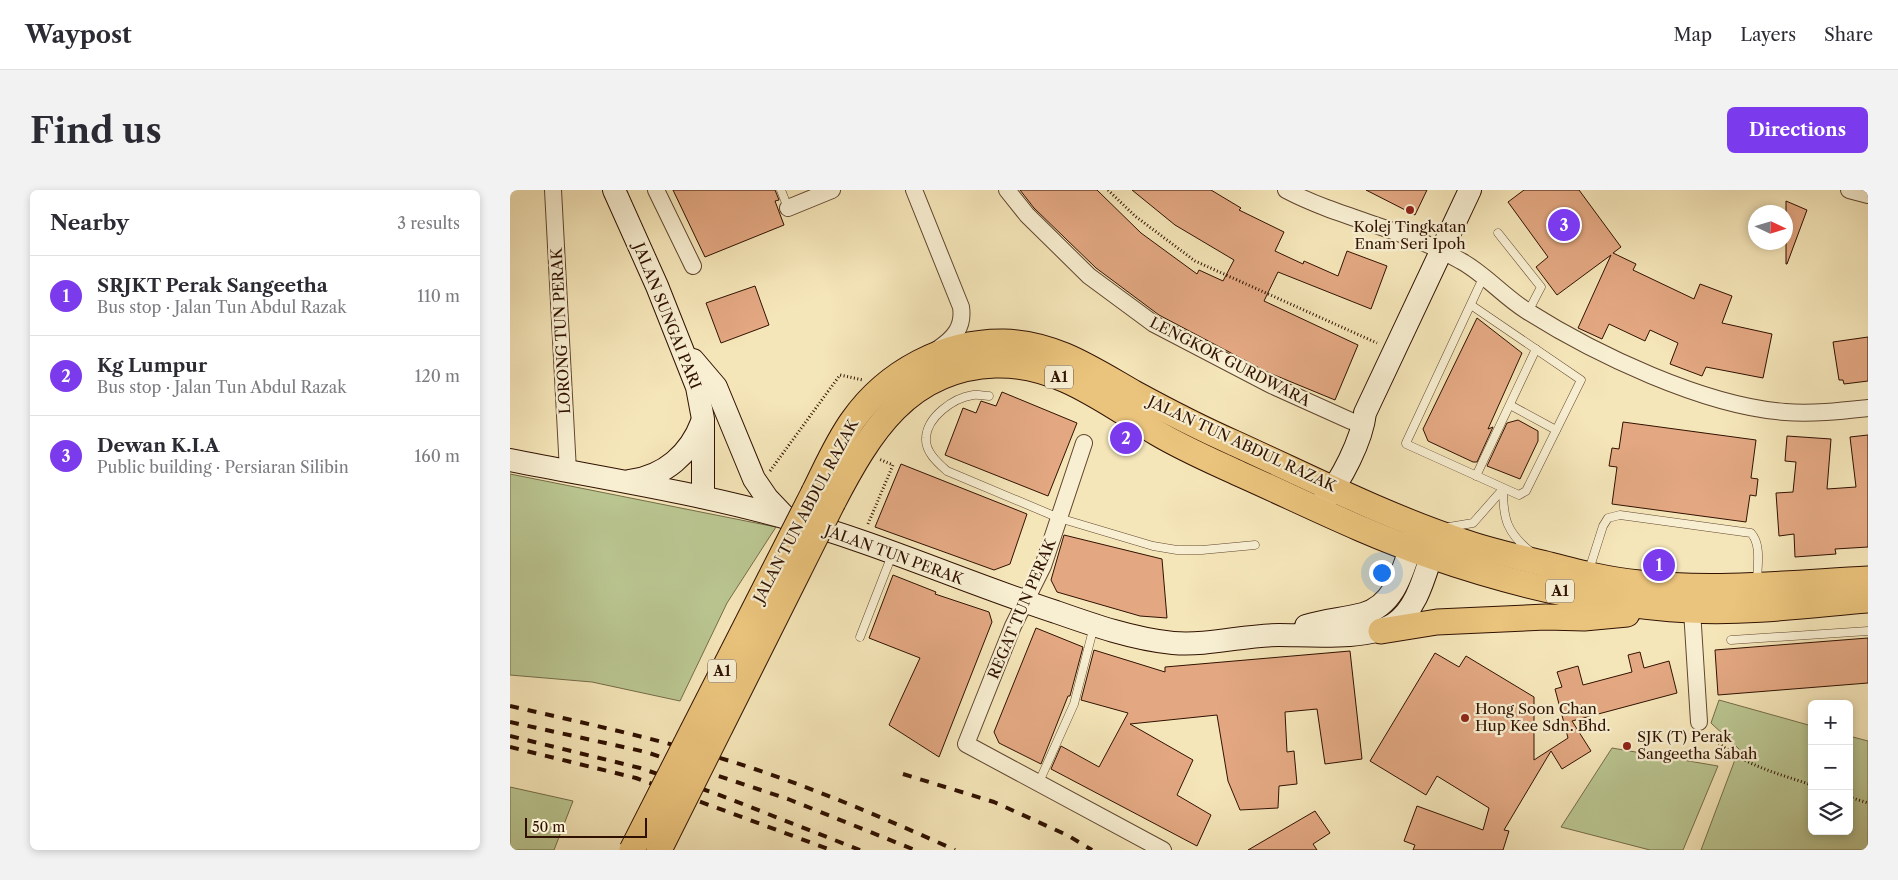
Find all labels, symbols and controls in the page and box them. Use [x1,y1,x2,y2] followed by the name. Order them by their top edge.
[25,20,132,49] text: Waypost
[1674,24,1712,46] text: Map
[1740,24,1796,46] text: Layers
[1824,24,1873,46] text: Share
[1727,107,1868,153] button: Directions
[30,109,162,152] text: Find us
[1404,204,1416,216] marker: Kolej Tingkatan Enam Seri Ipoh
[1748,205,1793,250] north arrow
[1548,206,1580,244] pin: 3
[50,210,129,235] text: Nearby
[397,213,460,233] text: 3 results
[1354,217,1467,253] place label: Kolej Tingkatan Enam Seri Ipoh
[629,238,706,392] street label: JALAN SUNGAI PARI
[547,246,574,415] street label: LORONG TUN PERAK
[97,274,328,297] text: SRJKT Perak Sangeetha
[62,286,70,306] text: 1
[417,286,460,306] text: 110 m
[97,297,347,317] text: Bus stop · Jalan Tun Abdul Razak
[1147,313,1315,411] street label: LENGKOK GURDWARA
[97,354,207,377] text: Kg Lumpur
[61,366,71,386] text: 2
[415,366,460,386] text: 120 m
[1045,366,1073,388] road number: A1
[97,377,347,397] text: Bus stop · Jalan Tun Abdul Razak
[1143,391,1341,496] street label: JALAN TUN ABDUL RAZAK
[748,414,863,608] street label: JALAN TUN ABDUL RAZAK
[1110,419,1142,457] pin: 2
[97,434,219,457] text: Dewan K.I.A
[61,446,71,466] text: 3
[415,446,460,466] text: 160 m
[97,457,349,477] text: Public building · Persiaran Silibin
[820,520,968,589] street label: JALAN TUN PERAK
[983,535,1060,682] street label: REGAT TUN PERAK
[1643,546,1675,584] pin: 1
[1369,560,1395,586] your location
[1546,580,1574,602] road number: A1
[708,660,736,682] road number: A1
[1475,699,1611,735] place label: Hong Soon Chan Hup Kee Sdn. Bhd.
[1808,700,1853,835] map controls
[1808,700,1853,745] button: +
[1459,712,1471,724] marker: Hong Soon Chan Hup Kee Sdn. Bhd.
[1637,727,1758,763] place label: SJK (T) Perak Sangeetha Sabah
[1621,740,1633,752] marker: SJK (T) Perak Sangeetha Sabah
[1808,745,1853,790] button: −
[1808,790,1853,835] button: layers
[525,815,648,838] scale bar
[532,818,565,836] text: 50 m

